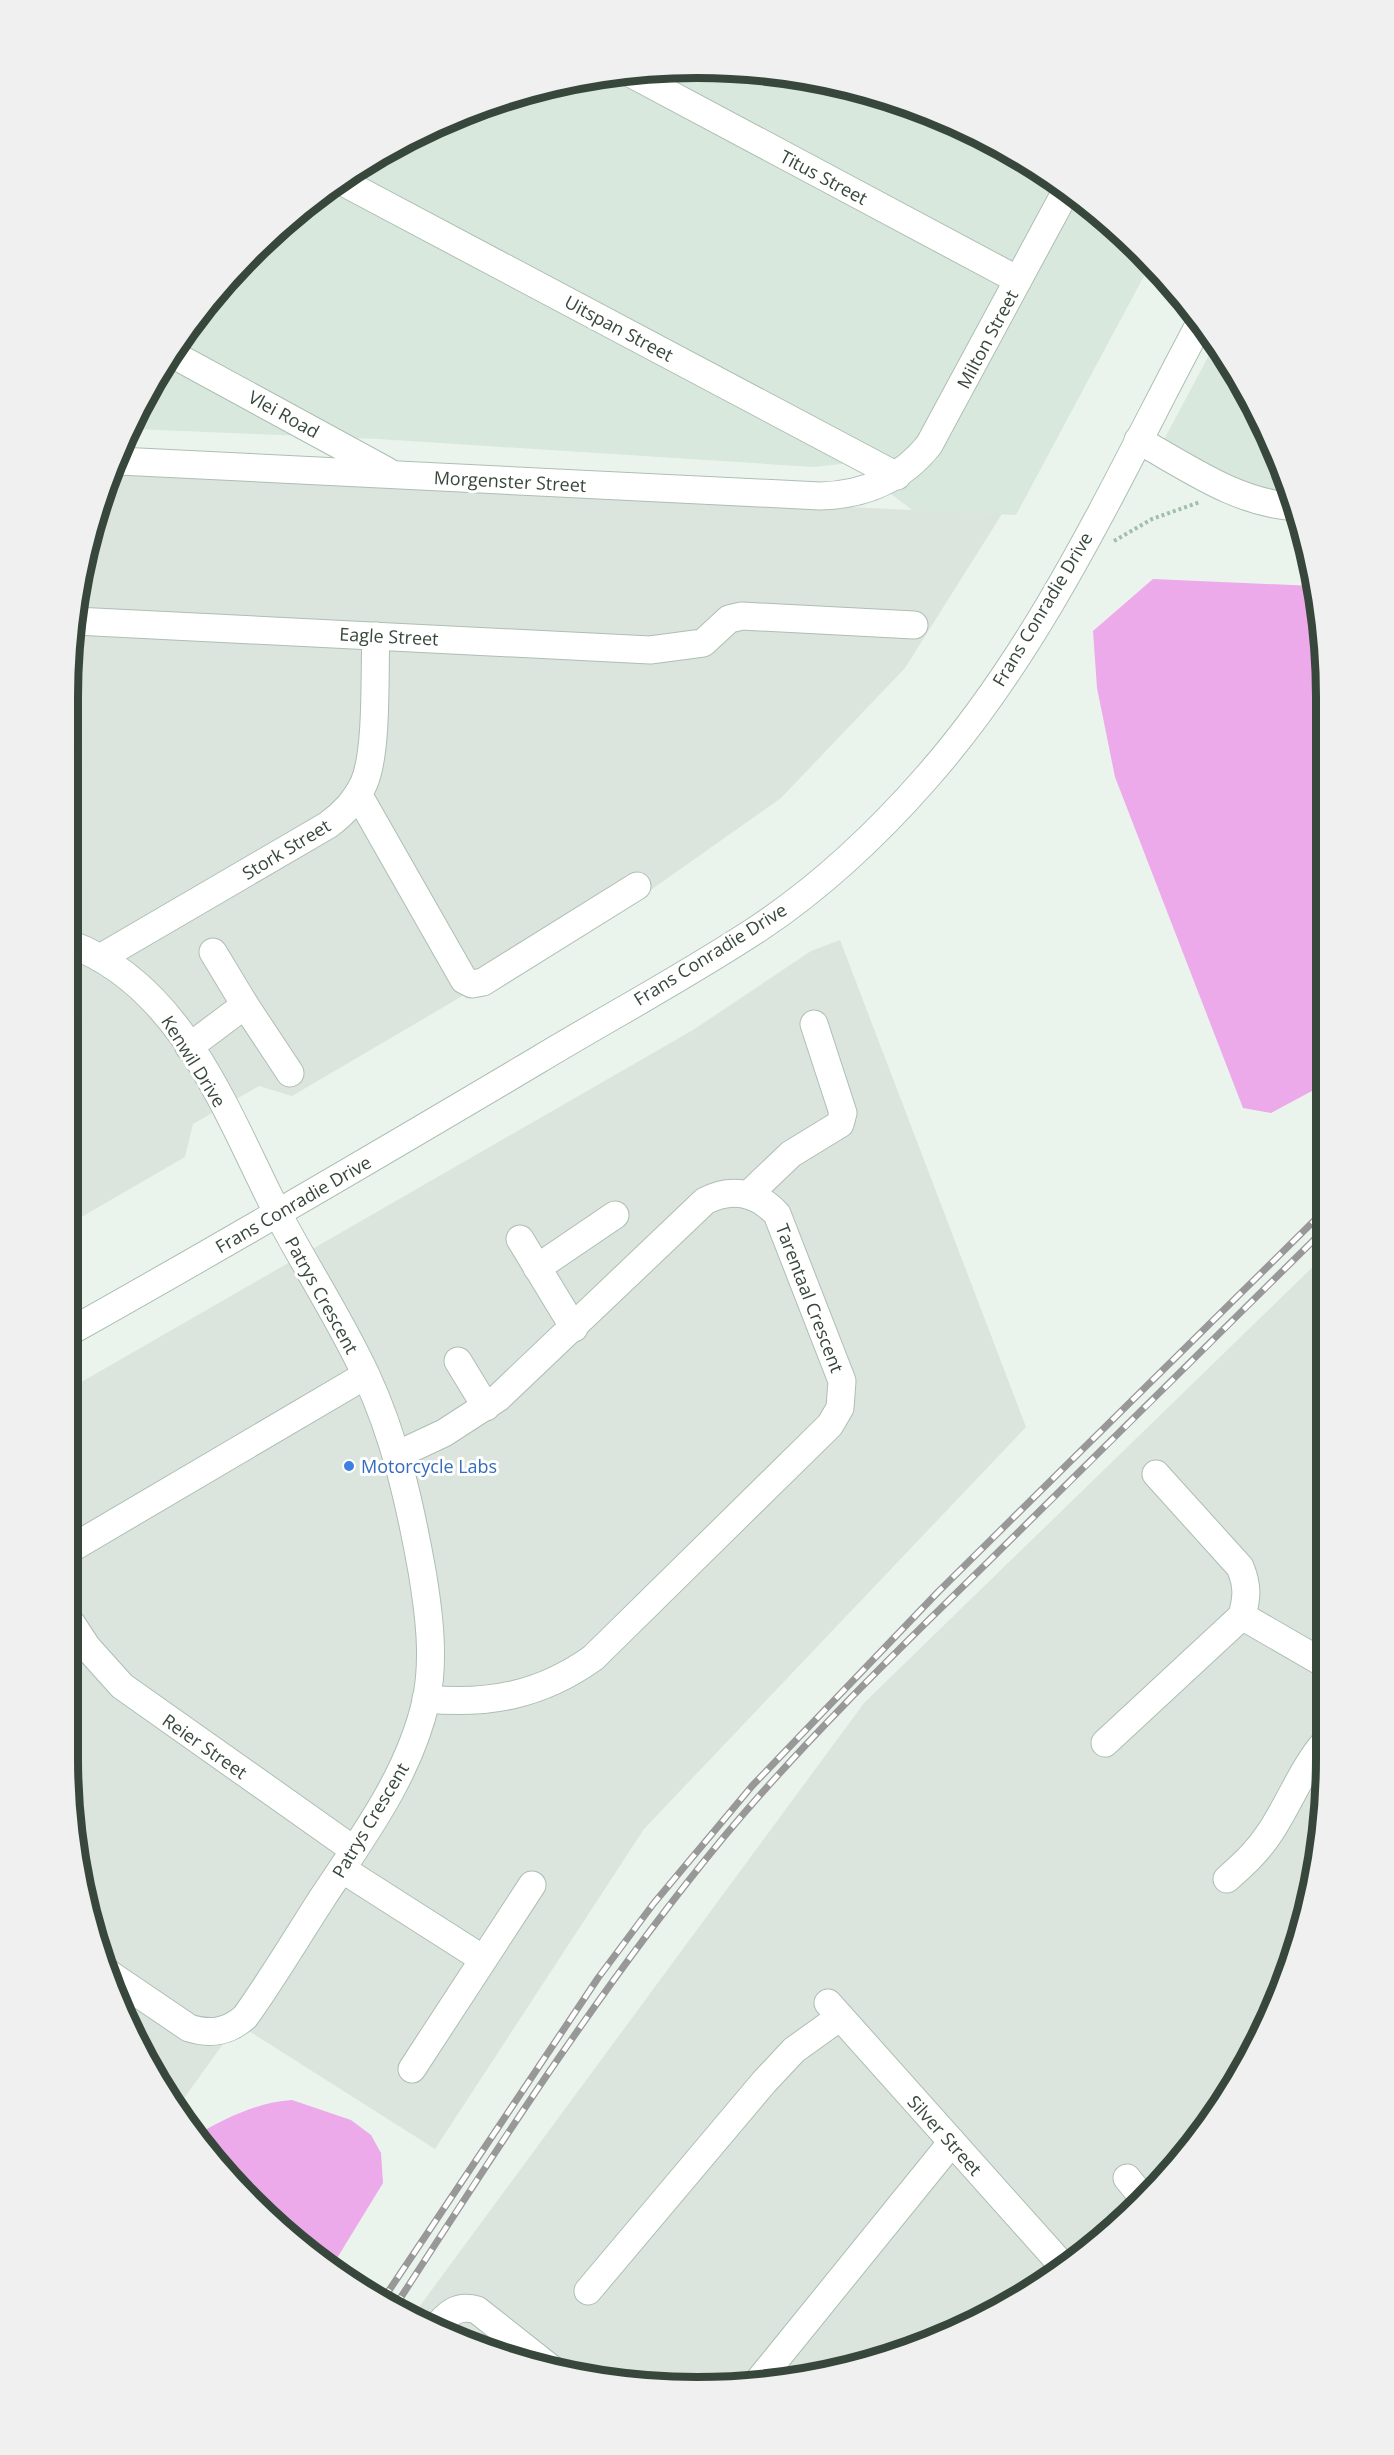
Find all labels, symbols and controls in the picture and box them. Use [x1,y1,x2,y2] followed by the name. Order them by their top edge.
[776,144,872,210] street label: Titus Street
[951,285,1023,393] street label: Milton Street
[561,289,677,367] street label: Uitspan Street
[244,385,324,443] street label: Vlei Road
[433,465,587,497] street label: Morgenster Street
[986,527,1098,691] street label: Frans Conradie Drive
[339,621,439,651] street label: Eagle Street
[237,813,335,885] street label: Stork Street
[629,897,791,1011] street label: Frans Conradie Drive
[156,1011,232,1111] street label: Kenwil Drive
[211,1150,375,1258] street label: Frans Conradie Drive
[771,1220,849,1376] street label: Tarentaal Crescent
[280,1232,364,1358] street label: Patrys Crescent
[361,1454,497,1478] place label: Motorcycle Labs
[342,1459,356,1473] marker: Motorcycle Labs
[158,1708,252,1784] street label: Reier Street
[326,1758,414,1882] street label: Patrys Crescent
[903,2090,987,2180] street label: Silver Street

